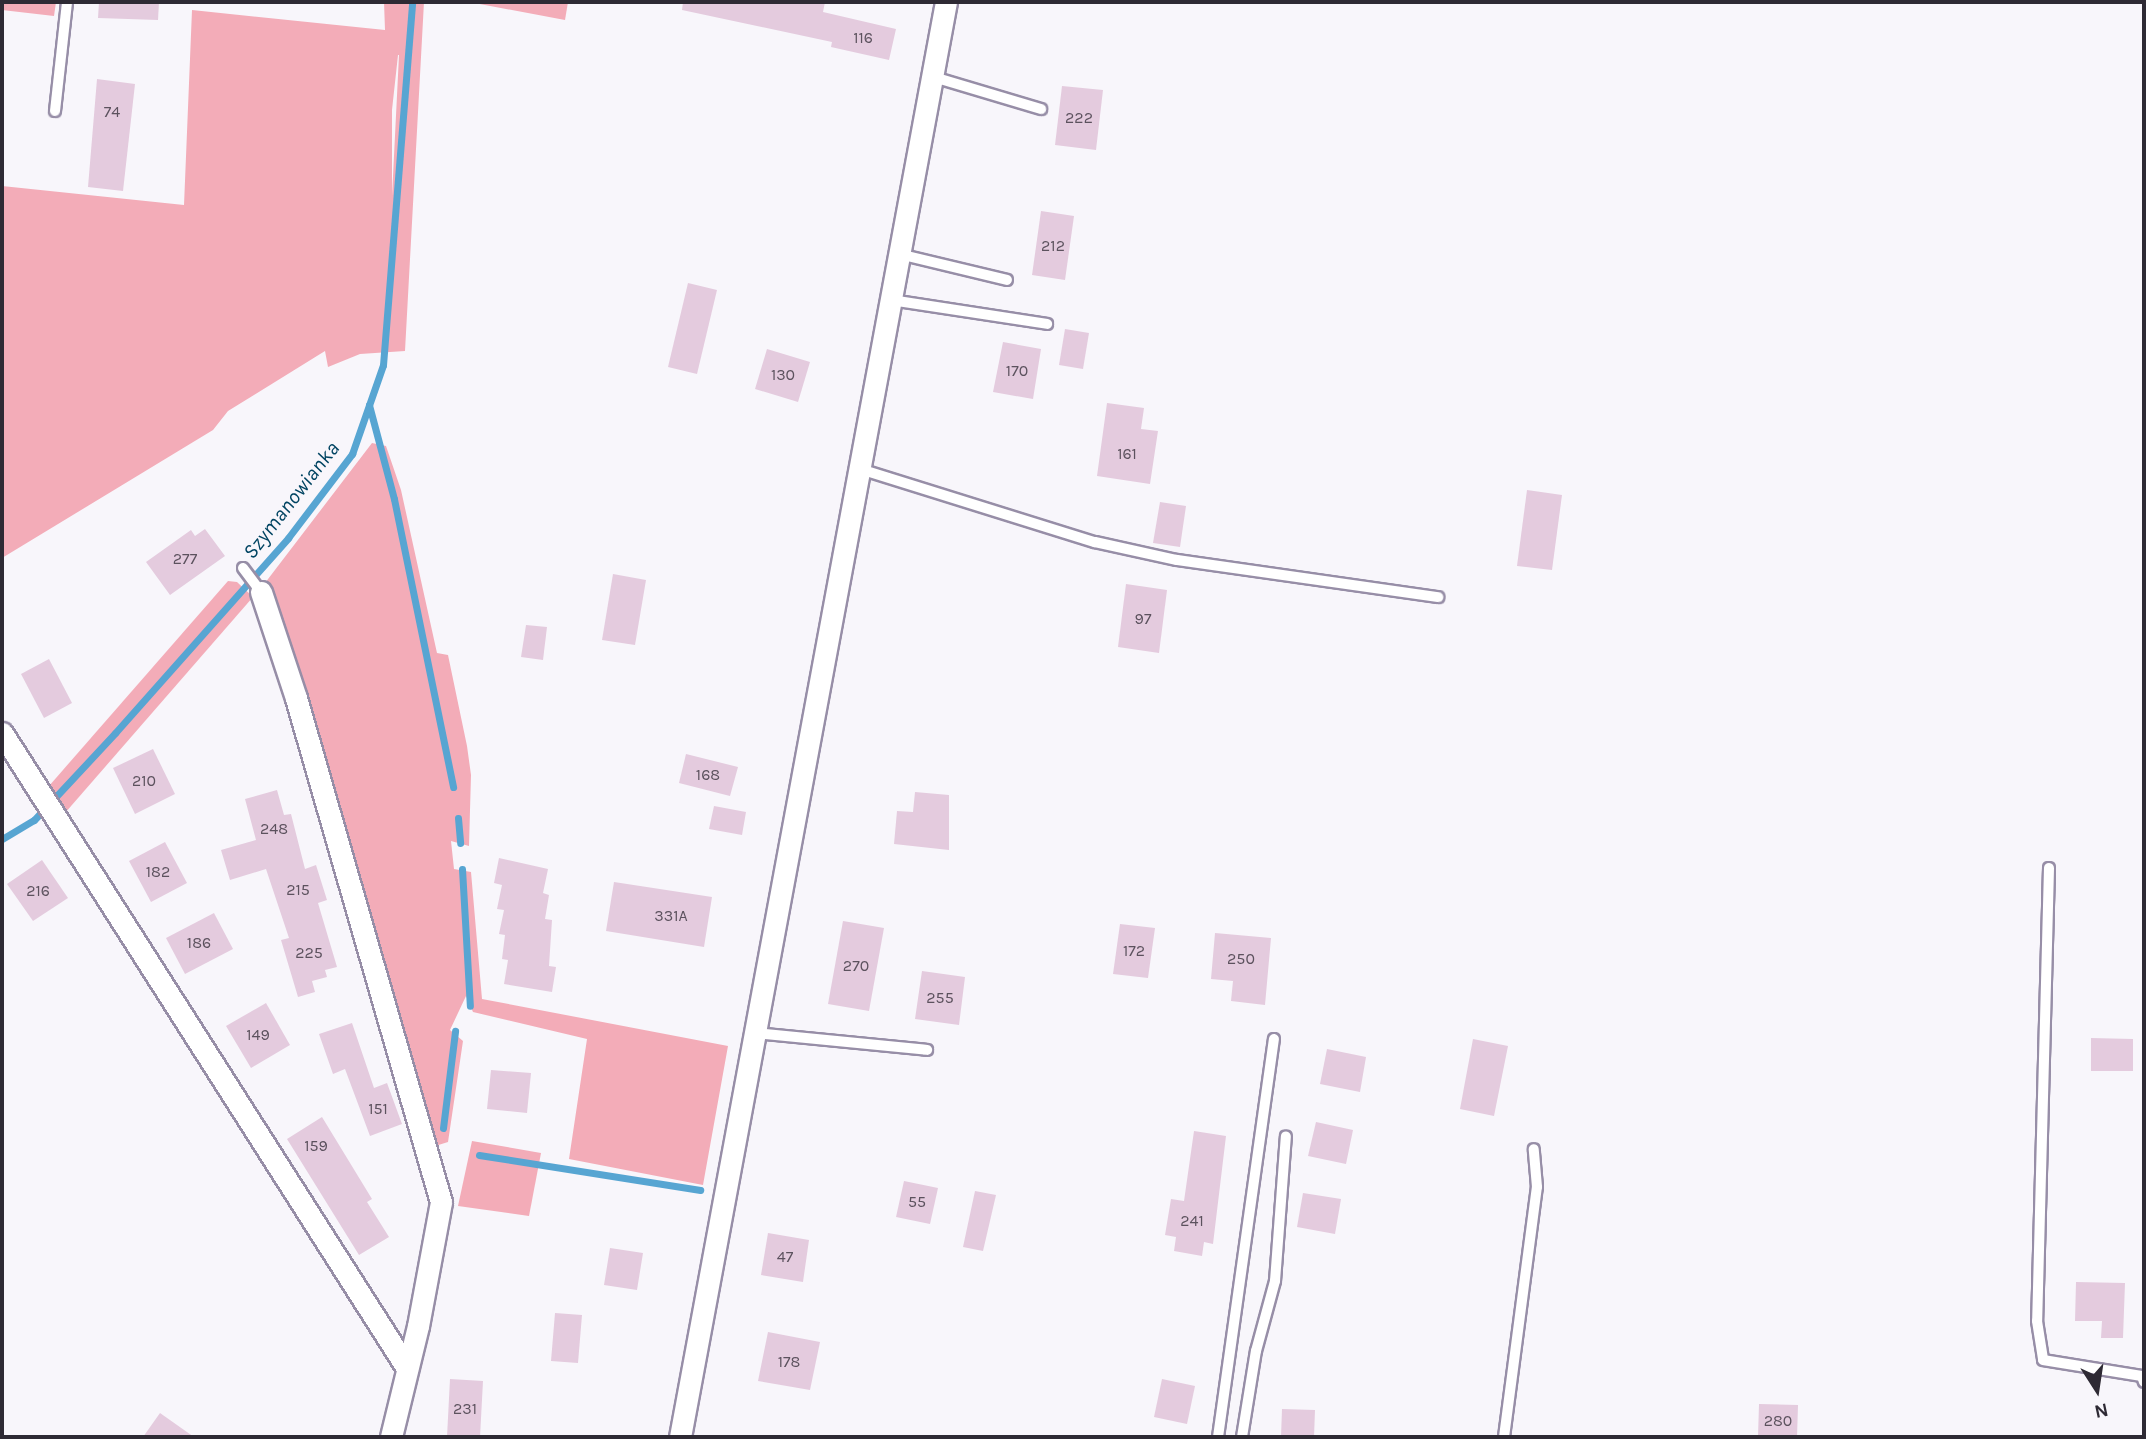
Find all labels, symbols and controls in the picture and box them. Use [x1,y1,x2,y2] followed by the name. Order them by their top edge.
[853,28,873,48] house number: 116
[104,102,120,122] house number: 74
[1065,108,1093,128] house number: 222
[1041,236,1065,256] house number: 212
[1006,361,1028,381] house number: 170
[771,365,795,385] house number: 130
[237,436,345,564] water label: Szymanowianka
[1117,444,1137,464] house number: 161
[173,549,197,569] house number: 277
[1135,609,1151,629] house number: 97
[696,765,720,785] house number: 168
[132,771,156,791] house number: 210
[260,819,288,839] house number: 248
[146,862,170,882] house number: 182
[286,880,310,900] house number: 215
[26,881,50,901] house number: 216
[654,906,688,926] house number: 331A
[187,933,211,953] house number: 186
[1123,941,1145,961] house number: 172
[295,943,323,963] house number: 225
[1227,949,1255,969] house number: 250
[843,956,869,976] house number: 270
[926,988,954,1008] house number: 255
[246,1025,270,1045] house number: 149
[368,1099,388,1119] house number: 151
[304,1136,328,1156] house number: 159
[908,1192,926,1212] house number: 55
[1180,1211,1204,1231] house number: 241
[777,1247,793,1267] house number: 47
[778,1352,800,1372] house number: 178
[2062,1355,2132,1425] north arrow
[2092,1398,2110,1423] text: N
[453,1399,477,1419] house number: 231
[1764,1411,1792,1431] house number: 280

